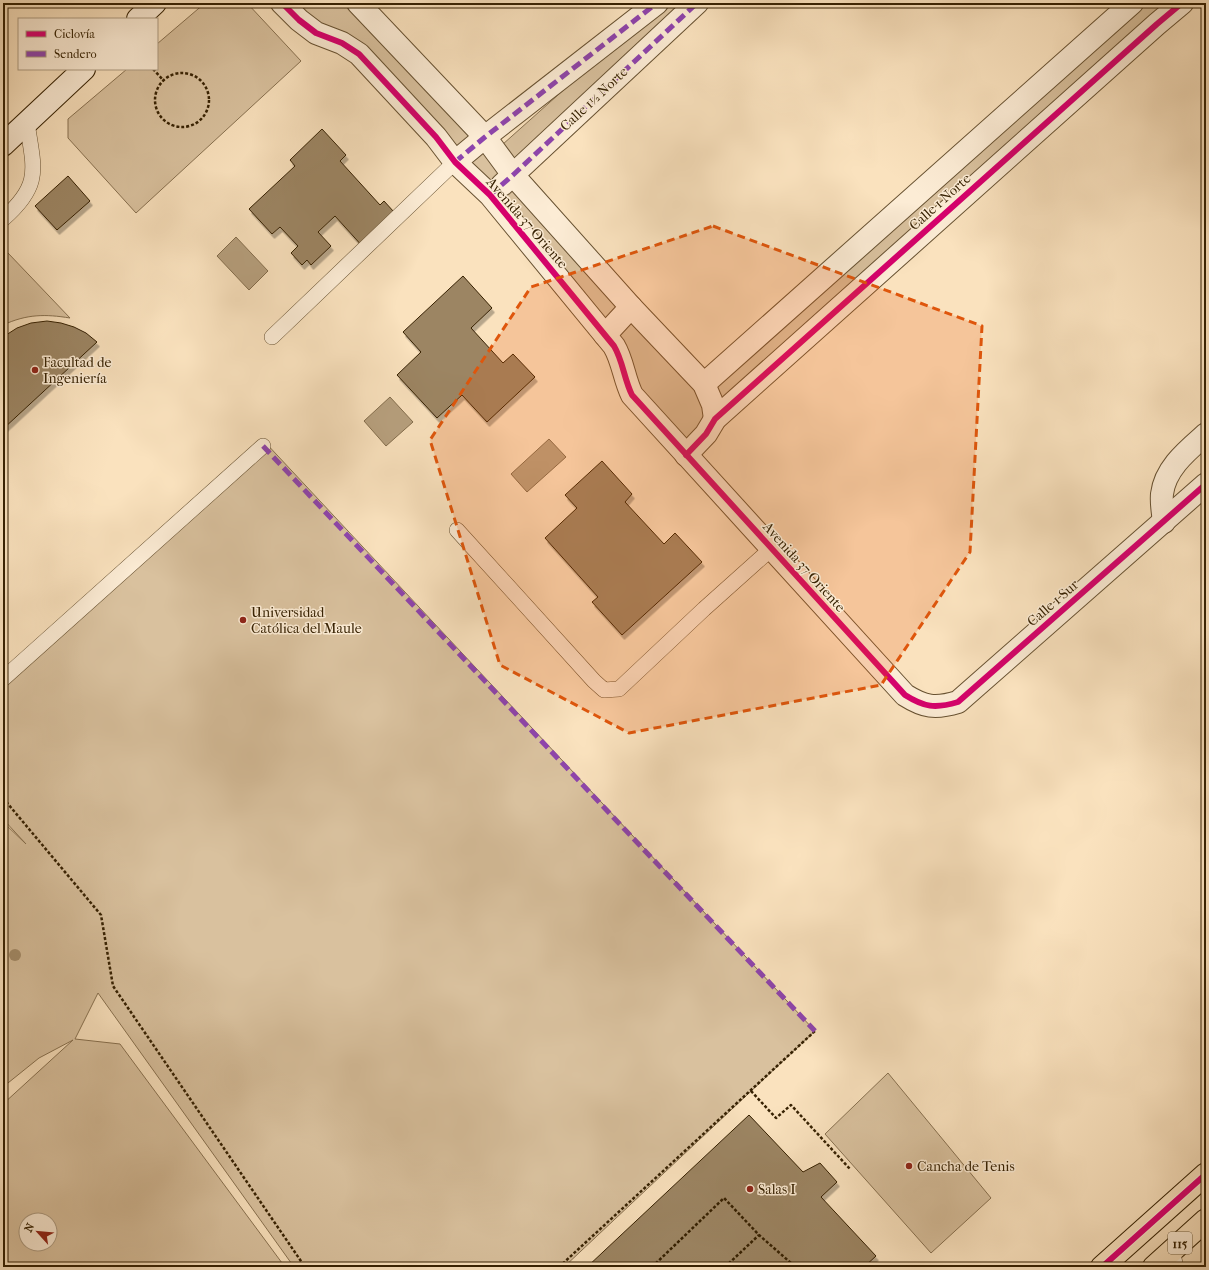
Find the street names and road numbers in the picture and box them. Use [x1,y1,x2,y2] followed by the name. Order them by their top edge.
[557,63,631,135] street label: Calle 1½ Norte
[906,170,974,234] street label: Calle 1 Norte
[482,173,571,272] street label: Avenida 37 Oriente
[758,518,849,616] street label: Avenida 37 Oriente
[1024,576,1082,630] street label: Calle 1 Sur
[1168,1232,1192,1254] road number: 115

